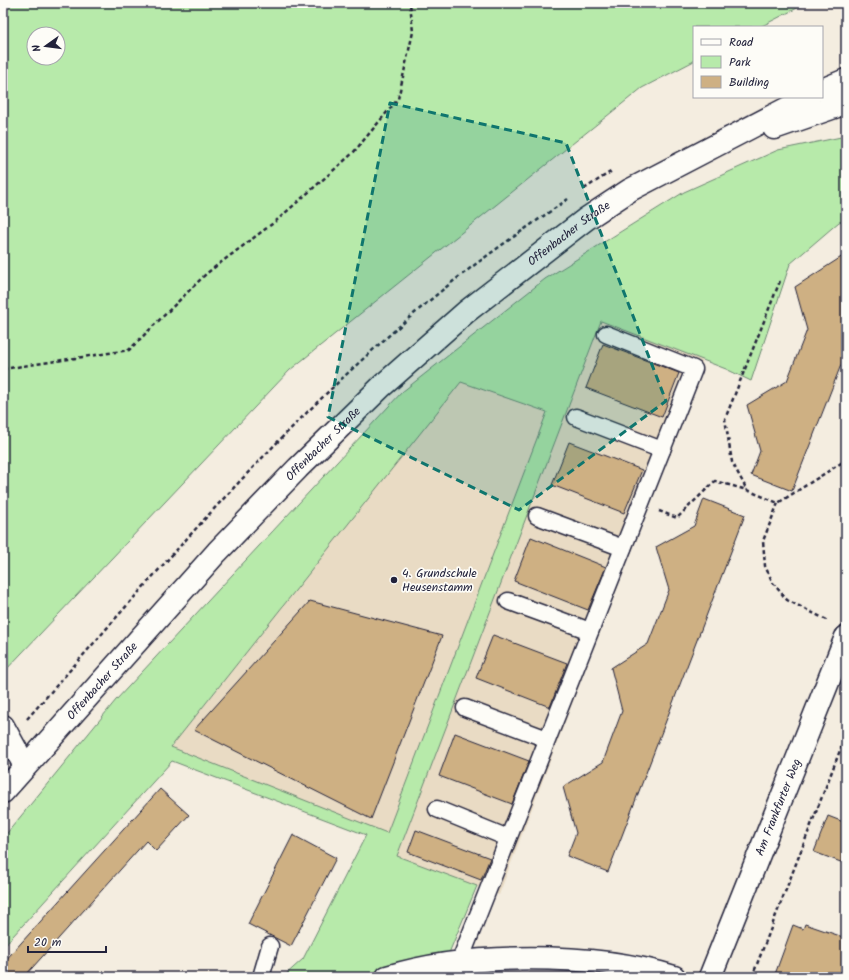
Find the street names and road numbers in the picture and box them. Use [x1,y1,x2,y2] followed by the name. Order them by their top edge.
[523,196,614,271] street label: Offenbacher Straße
[281,402,365,485] street label: Offenbacher Straße
[62,637,143,724] street label: Offenbacher Straße
[750,755,806,859] street label: Am Frankfurter Weg

